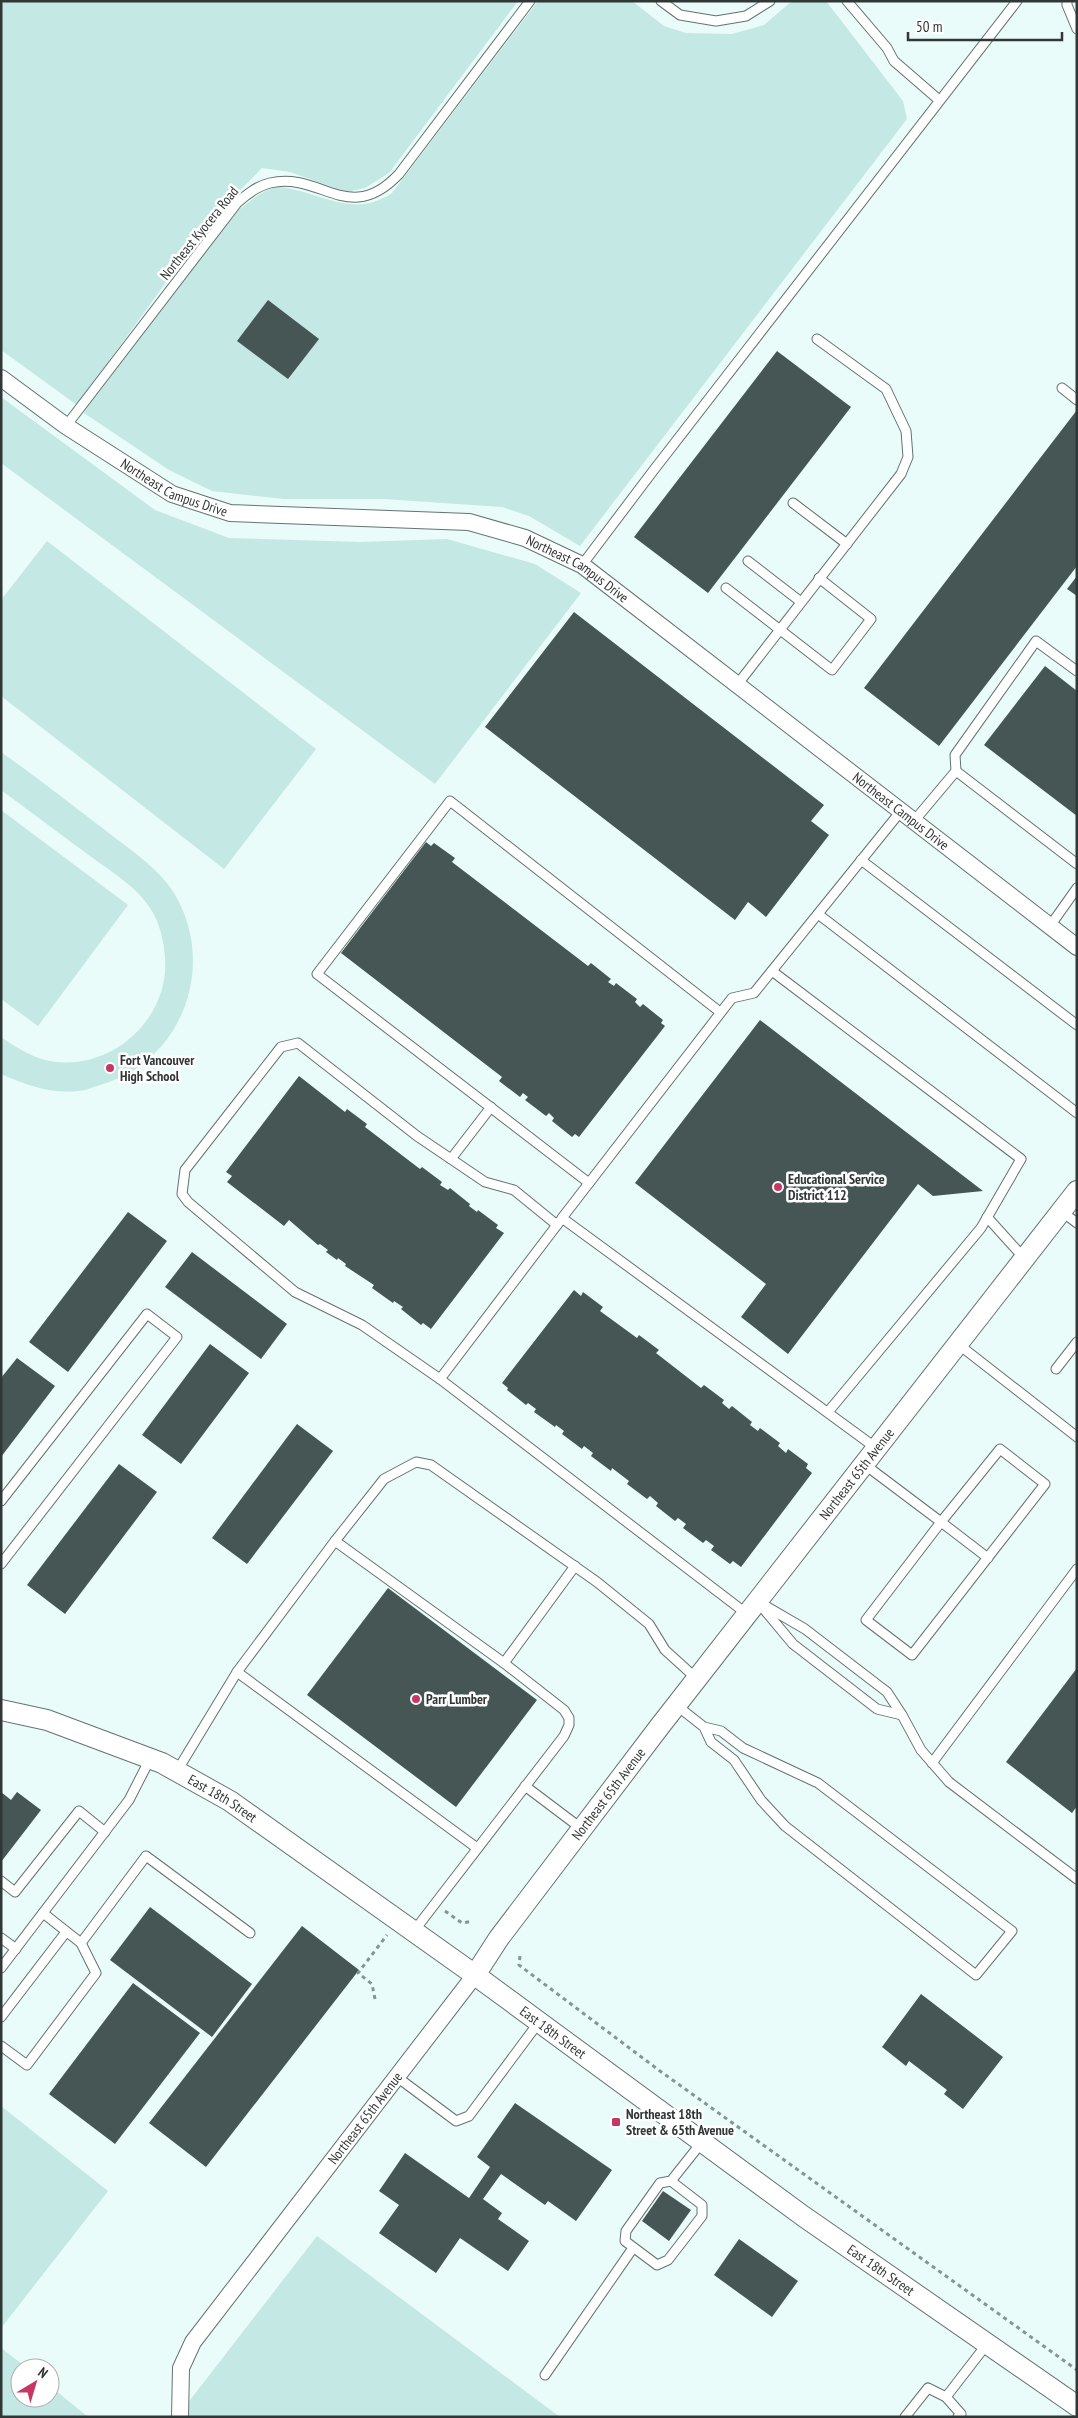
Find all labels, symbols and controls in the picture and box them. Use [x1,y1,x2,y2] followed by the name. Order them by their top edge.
[908,10,1062,42] scale bar
[916,17,942,36] text: 50 m
[156,183,242,283] street label: Northeast Kyocera Road
[117,454,230,521] street label: Northeast Campus Drive
[523,531,632,607] street label: Northeast Campus Drive
[849,768,953,854] street label: Northeast Campus Drive
[120,1051,195,1085] place label: Fort Vancouver High School
[104,1062,116,1074] marker: Fort Vancouver High School
[788,1170,885,1204] place label: Educational Service District 112
[772,1181,784,1193] marker: Educational Service District 112
[815,1424,898,1523] street label: Northeast 65th Avenue
[426,1690,488,1708] place label: Parr Lumber
[410,1693,422,1705] marker: Parr Lumber
[568,1744,649,1844] street label: Northeast 65th Avenue
[185,1770,261,1826] street label: East 18th Street
[516,2002,590,2063] street label: East 18th Street
[324,2068,406,2168] street label: Northeast 65th Avenue
[626,2105,734,2139] place label: Northeast 18th Street & 65th Avenue
[610,2116,622,2128] marker: Northeast 18th Street & 65th Avenue
[844,2240,918,2300] street label: East 18th Street
[10,2358,60,2408] north arrow
[34,2363,52,2382] text: N

